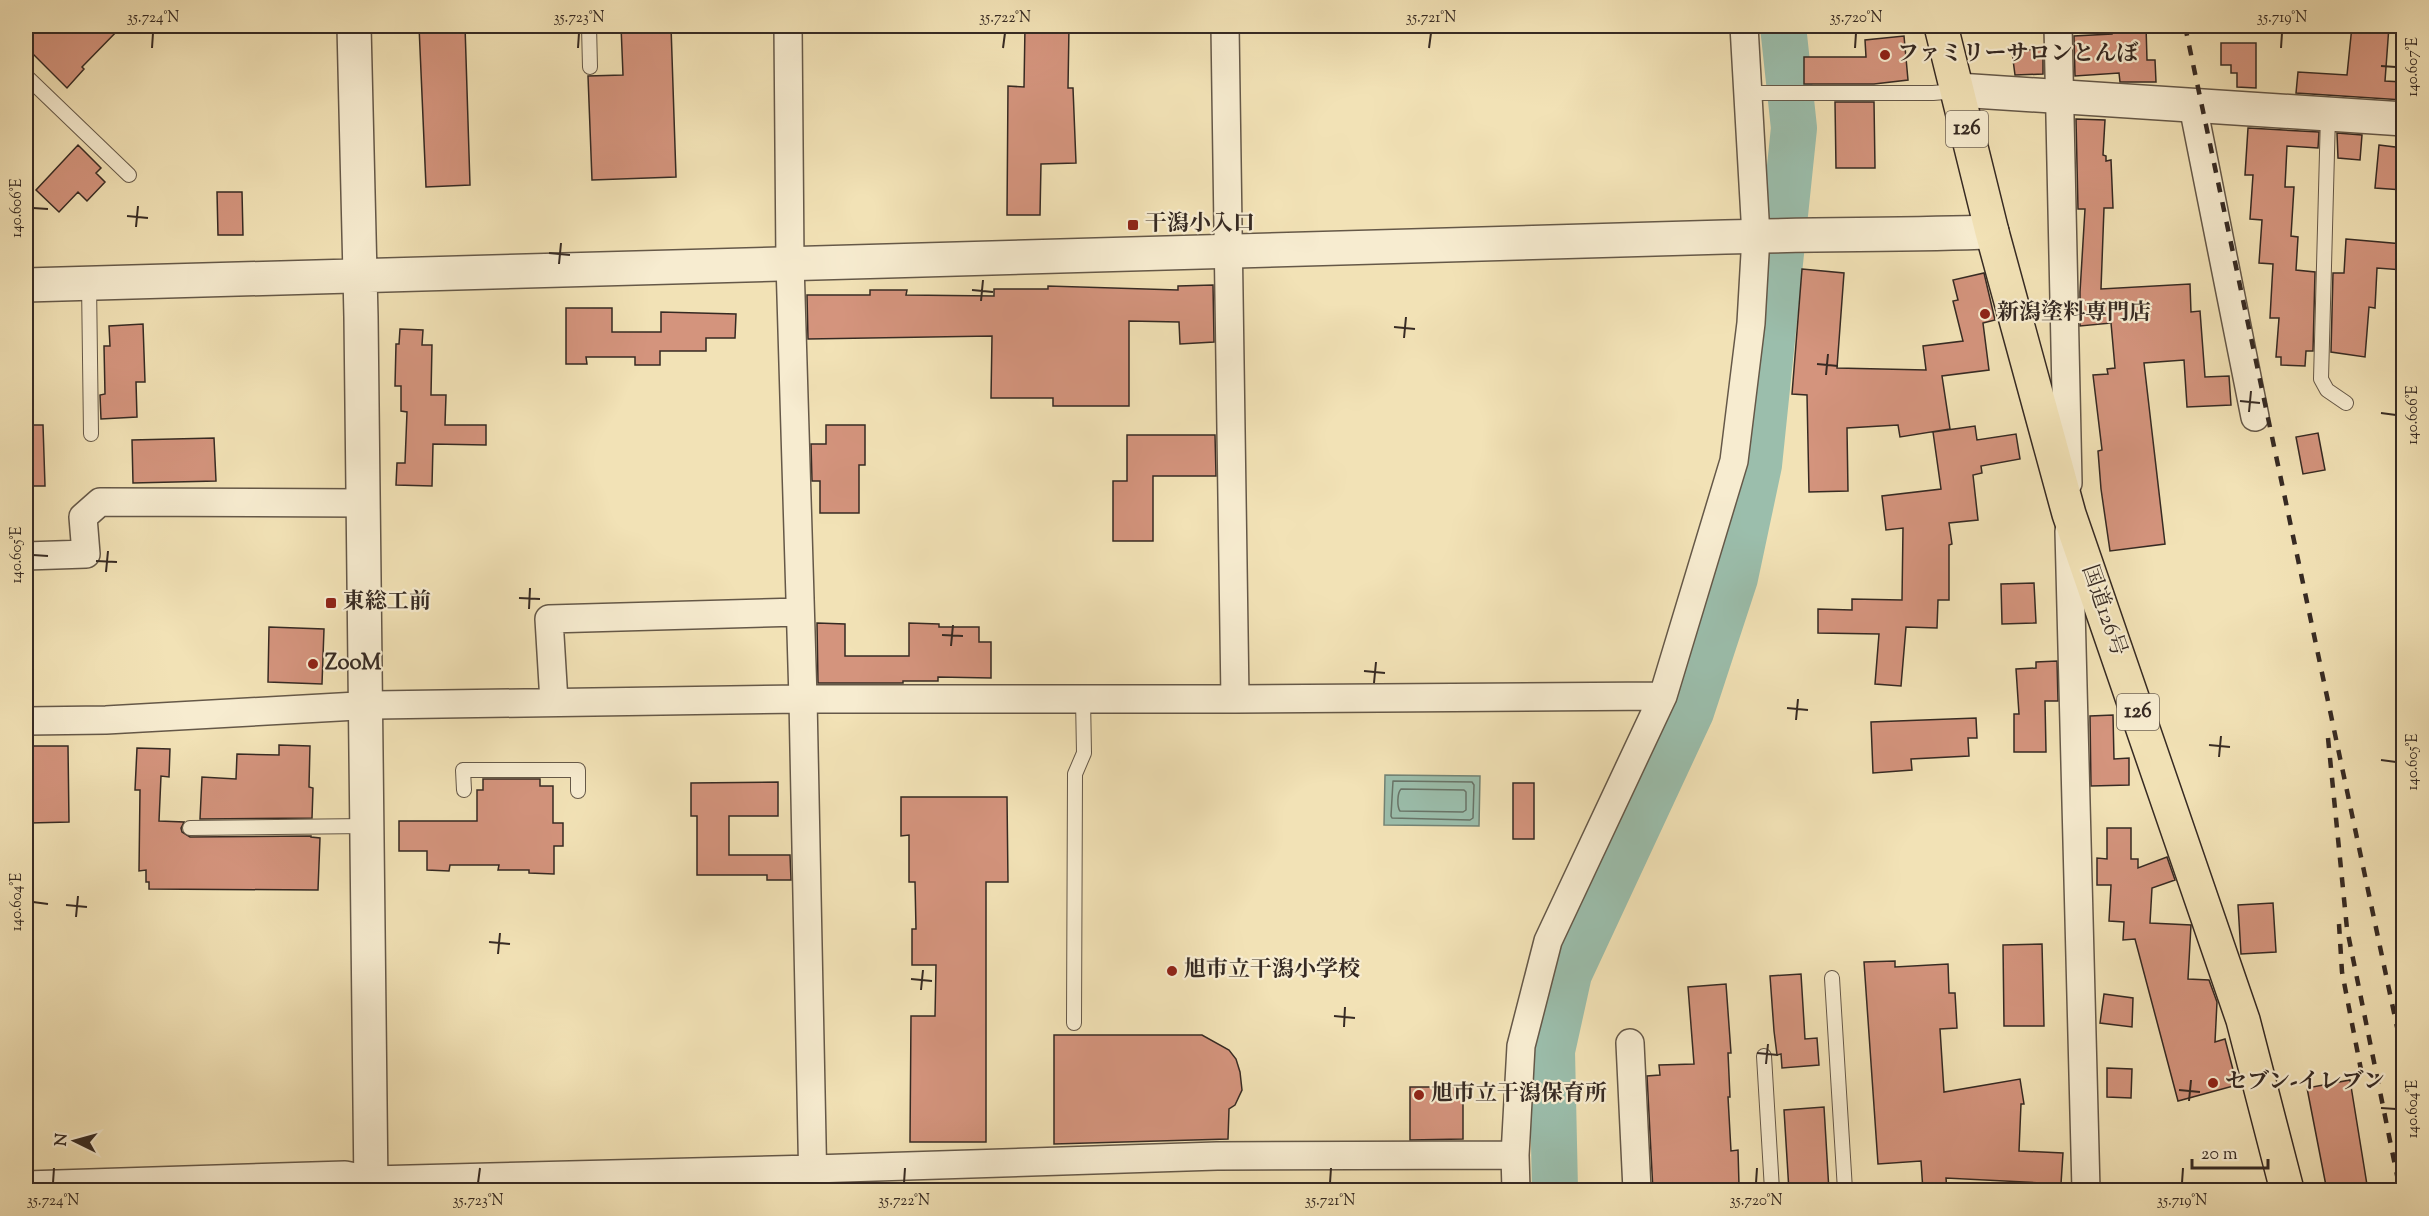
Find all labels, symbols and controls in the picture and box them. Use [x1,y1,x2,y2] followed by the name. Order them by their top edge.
[127,8,179,29] text: 35.724°N
[553,8,605,29] text: 35.723°N
[979,8,1031,29] text: 35.722°N
[1406,8,1456,29] text: 35.721°N
[1830,8,1882,29] text: 35.720°N
[2257,8,2307,29] text: 35.719°N
[2403,37,2424,97] text: 140.607°E
[1897,39,2139,71] place label: ファミリーサロンとんぼ
[1878,48,1892,62] marker: ファミリーサロンとんぼ
[1946,111,1988,147] road number: 126
[7,178,28,238] text: 140.606°E
[1145,209,1255,241] place label: 干潟小入口
[1126,218,1140,232] marker: 干潟小入口
[1997,298,2151,330] place label: 新潟塗料専門店
[1978,307,1992,321] marker: 新潟塗料専門店
[2403,385,2424,445] text: 140.606°E
[7,526,28,584] text: 140.605°E
[2072,561,2134,661] street label: 国道126号
[343,587,431,619] place label: 東総工前
[324,596,338,610] marker: 東総工前
[325,648,382,680] place label: ZooM
[306,657,320,671] marker: ZooM
[2117,694,2159,730] road number: 126
[2403,733,2424,791] text: 140.605°E
[7,873,28,931] text: 140.604°E
[1184,955,1360,987] place label: 旭市立干潟小学校
[1165,964,1179,978] marker: 旭市立干潟小学校
[2225,1067,2385,1099] place label: セブン-イレブン
[2206,1076,2220,1090] marker: セブン-イレブン
[1431,1079,1607,1111] place label: 旭市立干潟保育所
[2403,1080,2424,1138] text: 140.604°E
[1412,1088,1426,1102] marker: 旭市立干潟保育所
[45,1111,105,1171] north arrow
[51,1132,75,1147] text: N
[2192,1132,2268,1170] scale bar
[2201,1142,2238,1168] text: 20 m
[27,1191,79,1212] text: 35.724°N
[452,1191,504,1212] text: 35.723°N
[878,1191,930,1212] text: 35.722°N
[1305,1191,1355,1212] text: 35.721°N
[1730,1191,1782,1212] text: 35.720°N
[2157,1191,2207,1212] text: 35.719°N

